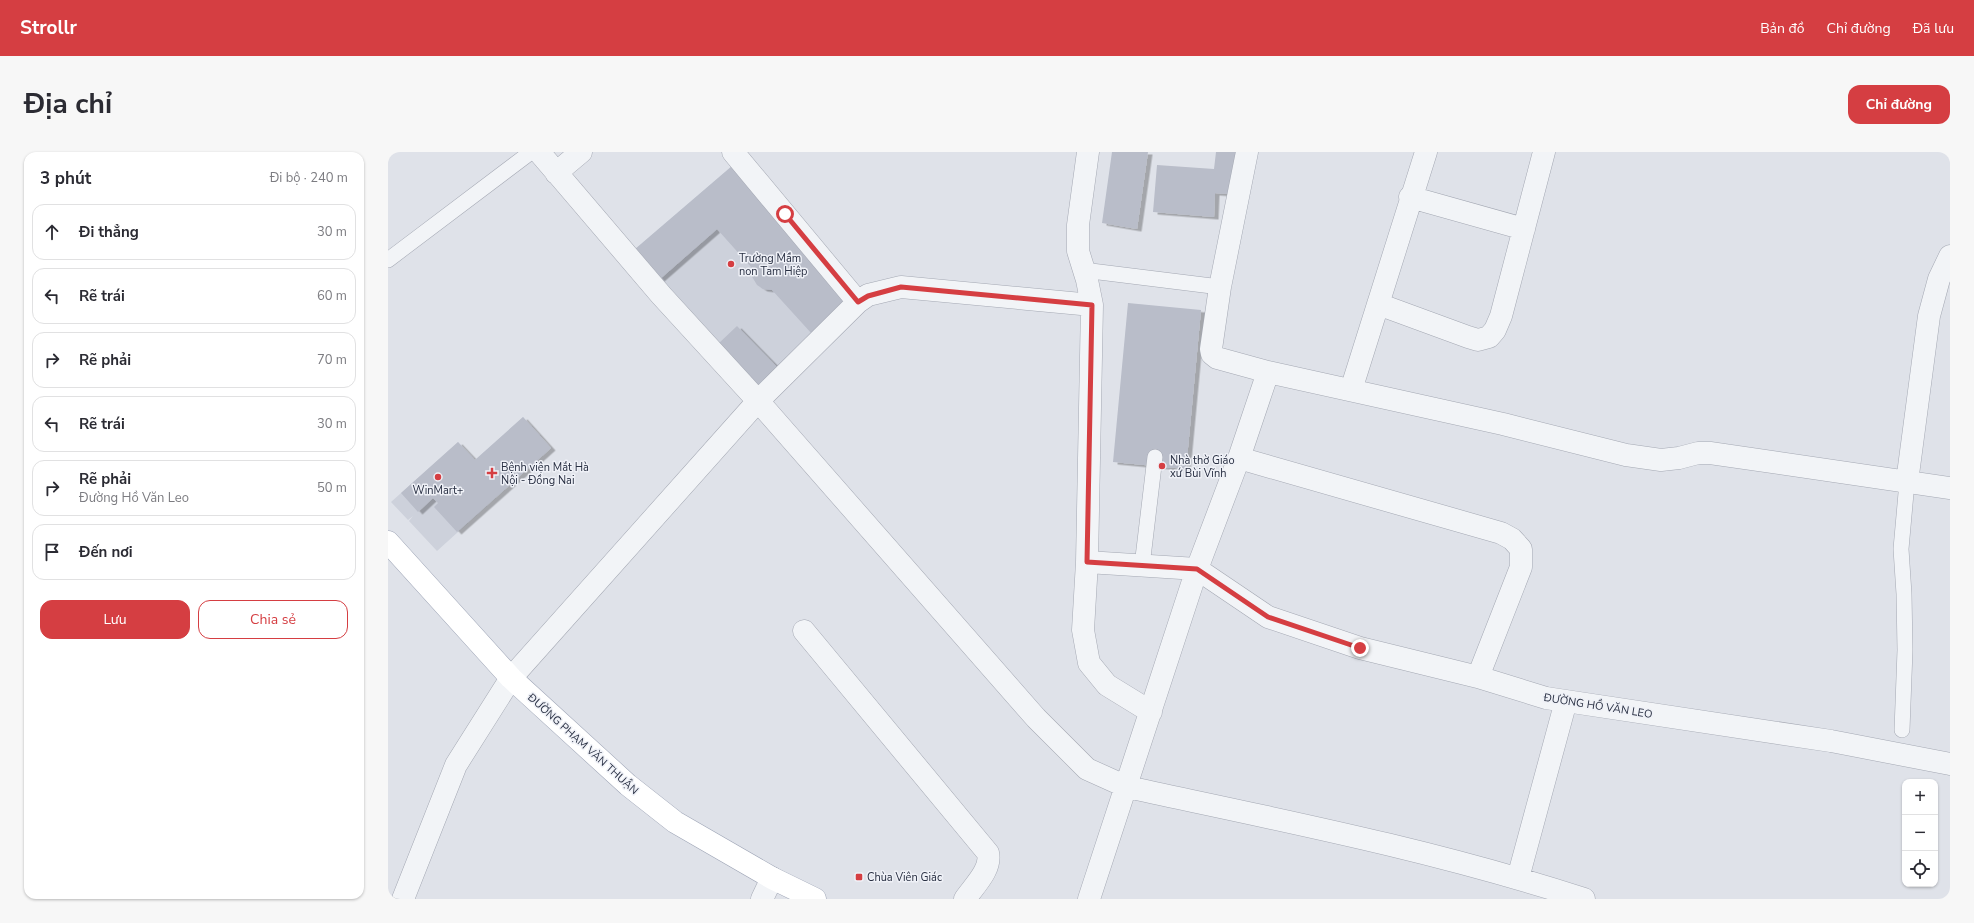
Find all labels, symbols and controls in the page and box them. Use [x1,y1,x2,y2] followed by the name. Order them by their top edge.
[20,15,77,41] text: Strollr
[1760,19,1805,38] text: Bản đồ
[1827,19,1891,38] text: Chỉ đường
[1913,19,1954,38] text: Đã lưu
[24,85,112,123] text: Địa chỉ
[1848,85,1950,124] button: Chỉ đường
[40,167,91,190] text: 3 phút
[270,169,348,187] text: Đi bộ · 240 m
[776,205,794,223] route start
[41,221,63,243] icon: ahead
[79,222,139,242] text: Đi thẳng
[317,223,347,241] text: 30 m
[739,251,807,279] place label: Trường Mầm non Tam Hiệp
[726,259,736,269] marker: Trường Mầm non Tam Hiệp
[41,285,63,307] icon: left
[79,286,125,306] text: Rẽ trái
[317,287,347,305] text: 60 m
[41,349,63,371] icon: right
[79,350,131,370] text: Rẽ phải
[317,351,347,369] text: 70 m
[41,413,63,435] icon: left
[79,414,125,434] text: Rẽ trái
[317,415,347,433] text: 30 m
[1170,453,1235,481] place label: Nhà thờ Giáo xứ Bùi Vĩnh
[501,460,589,488] place label: Bệnh viện Mắt Hà Nội - Đồng Nai
[1157,461,1167,471] marker: Nhà thờ Giáo xứ Bùi Vĩnh
[486,467,498,479] marker: Bệnh viện Mắt Hà Nội - Đồng Nai
[79,469,131,489] text: Rẽ phải
[433,472,443,482] marker: WinMart+
[41,477,63,499] icon: right
[317,479,347,497] text: 50 m
[413,483,463,498] place label: WinMart+
[79,489,189,507] text: Đường Hồ Văn Leo
[41,541,63,563] icon: arrive
[79,542,133,562] text: Đến nơi
[40,600,190,639] button: Lưu
[198,600,348,639] button: Chia sẻ
[1351,639,1369,657] route end
[1542,688,1654,722] street label: ĐƯỜNG HỒ VĂN LEO
[524,689,642,798] street label: ĐƯỜNG PHẠM VĂN THUẬN
[1902,779,1938,887] map controls
[1902,779,1938,815] button: +
[1902,815,1938,851] button: −
[1902,851,1938,887] button: locate
[867,870,942,885] place label: Chùa Viên Giác
[854,872,864,882] marker: Chùa Viên Giác

